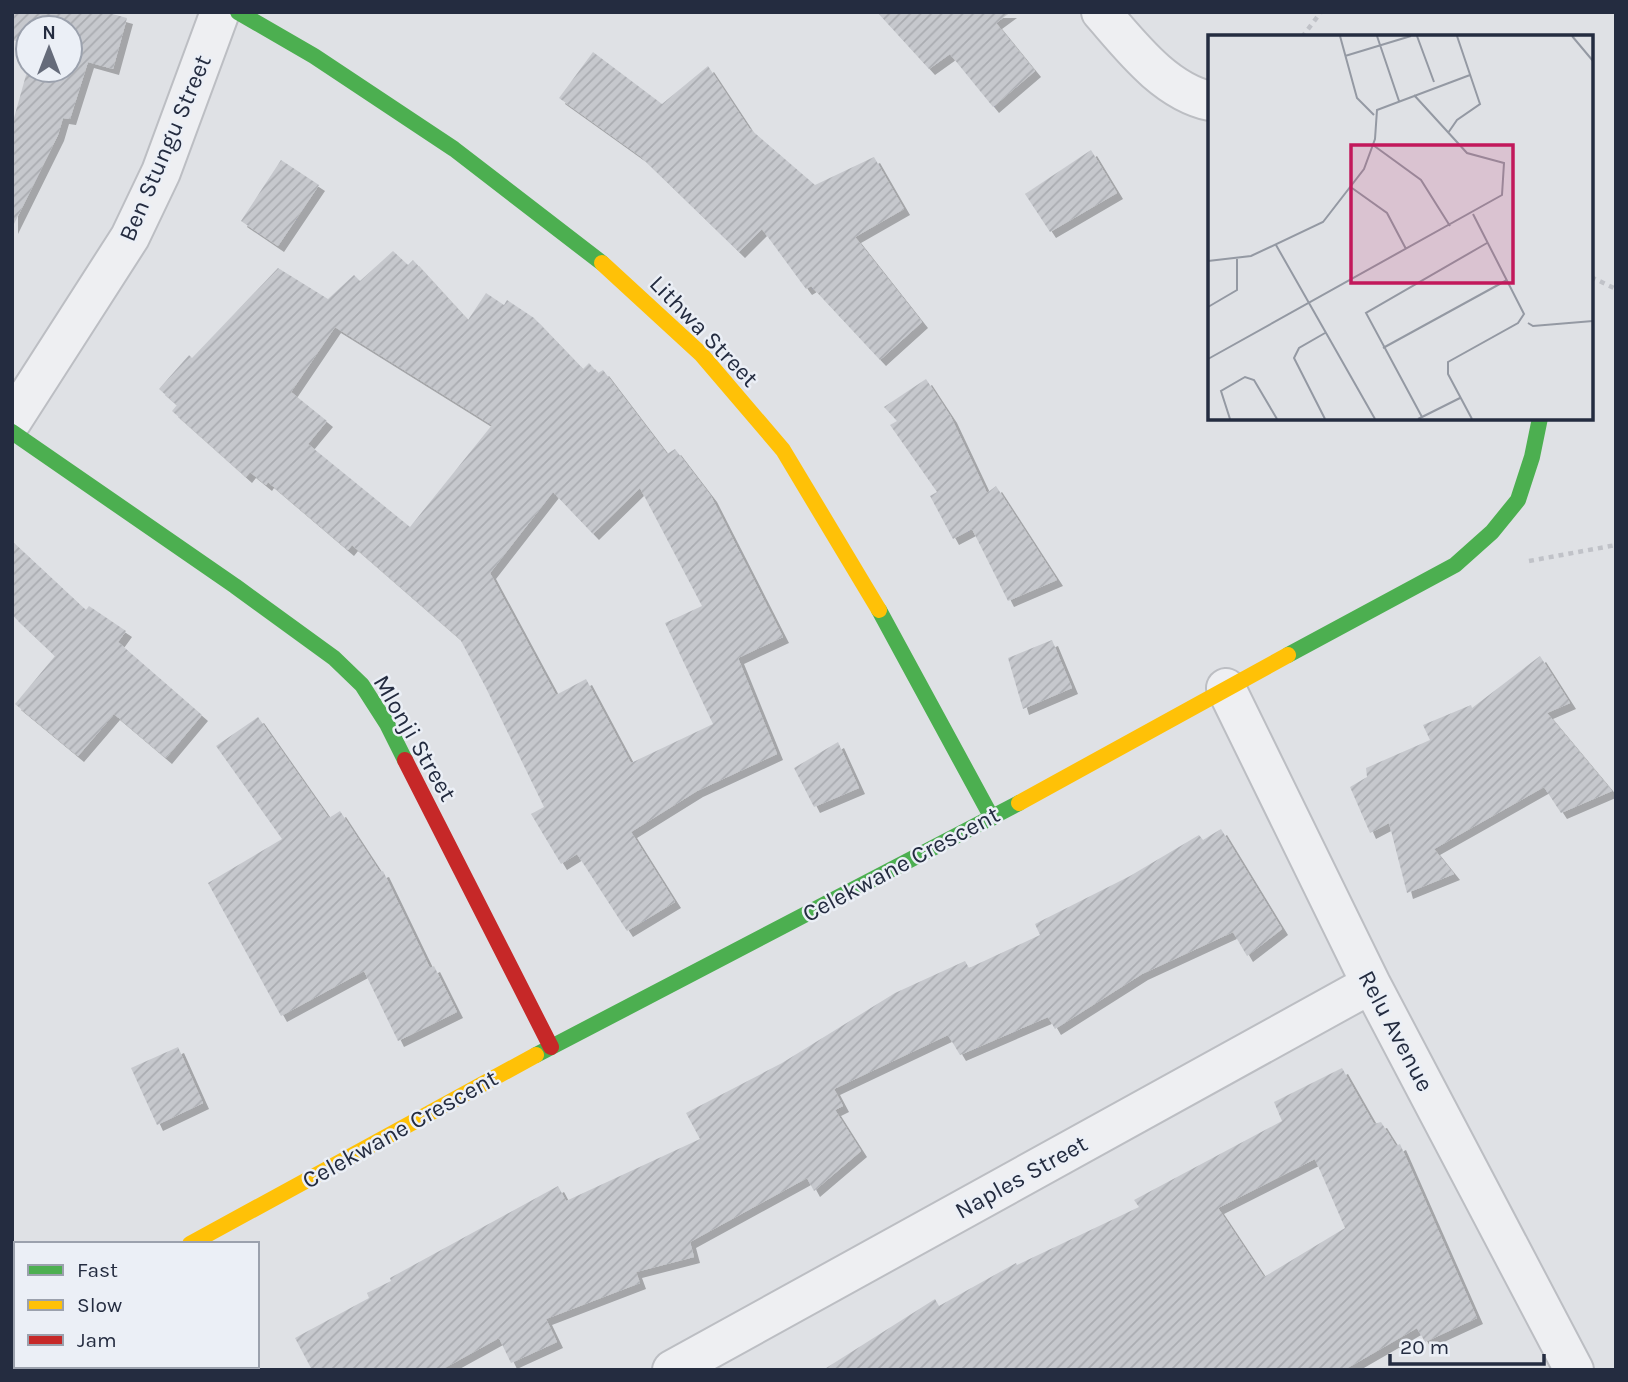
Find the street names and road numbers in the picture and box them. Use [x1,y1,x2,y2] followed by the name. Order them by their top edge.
[113,51,217,245] street label: Ben Stungu Street
[644,269,764,393] street label: Lithwa Street
[368,670,462,806] street label: Mlonji Street
[798,800,1004,928] street label: Celekwane Crescent
[1352,966,1440,1096] street label: Relu Avenue
[297,1064,503,1194] street label: Celekwane Crescent
[950,1129,1092,1225] street label: Naples Street

